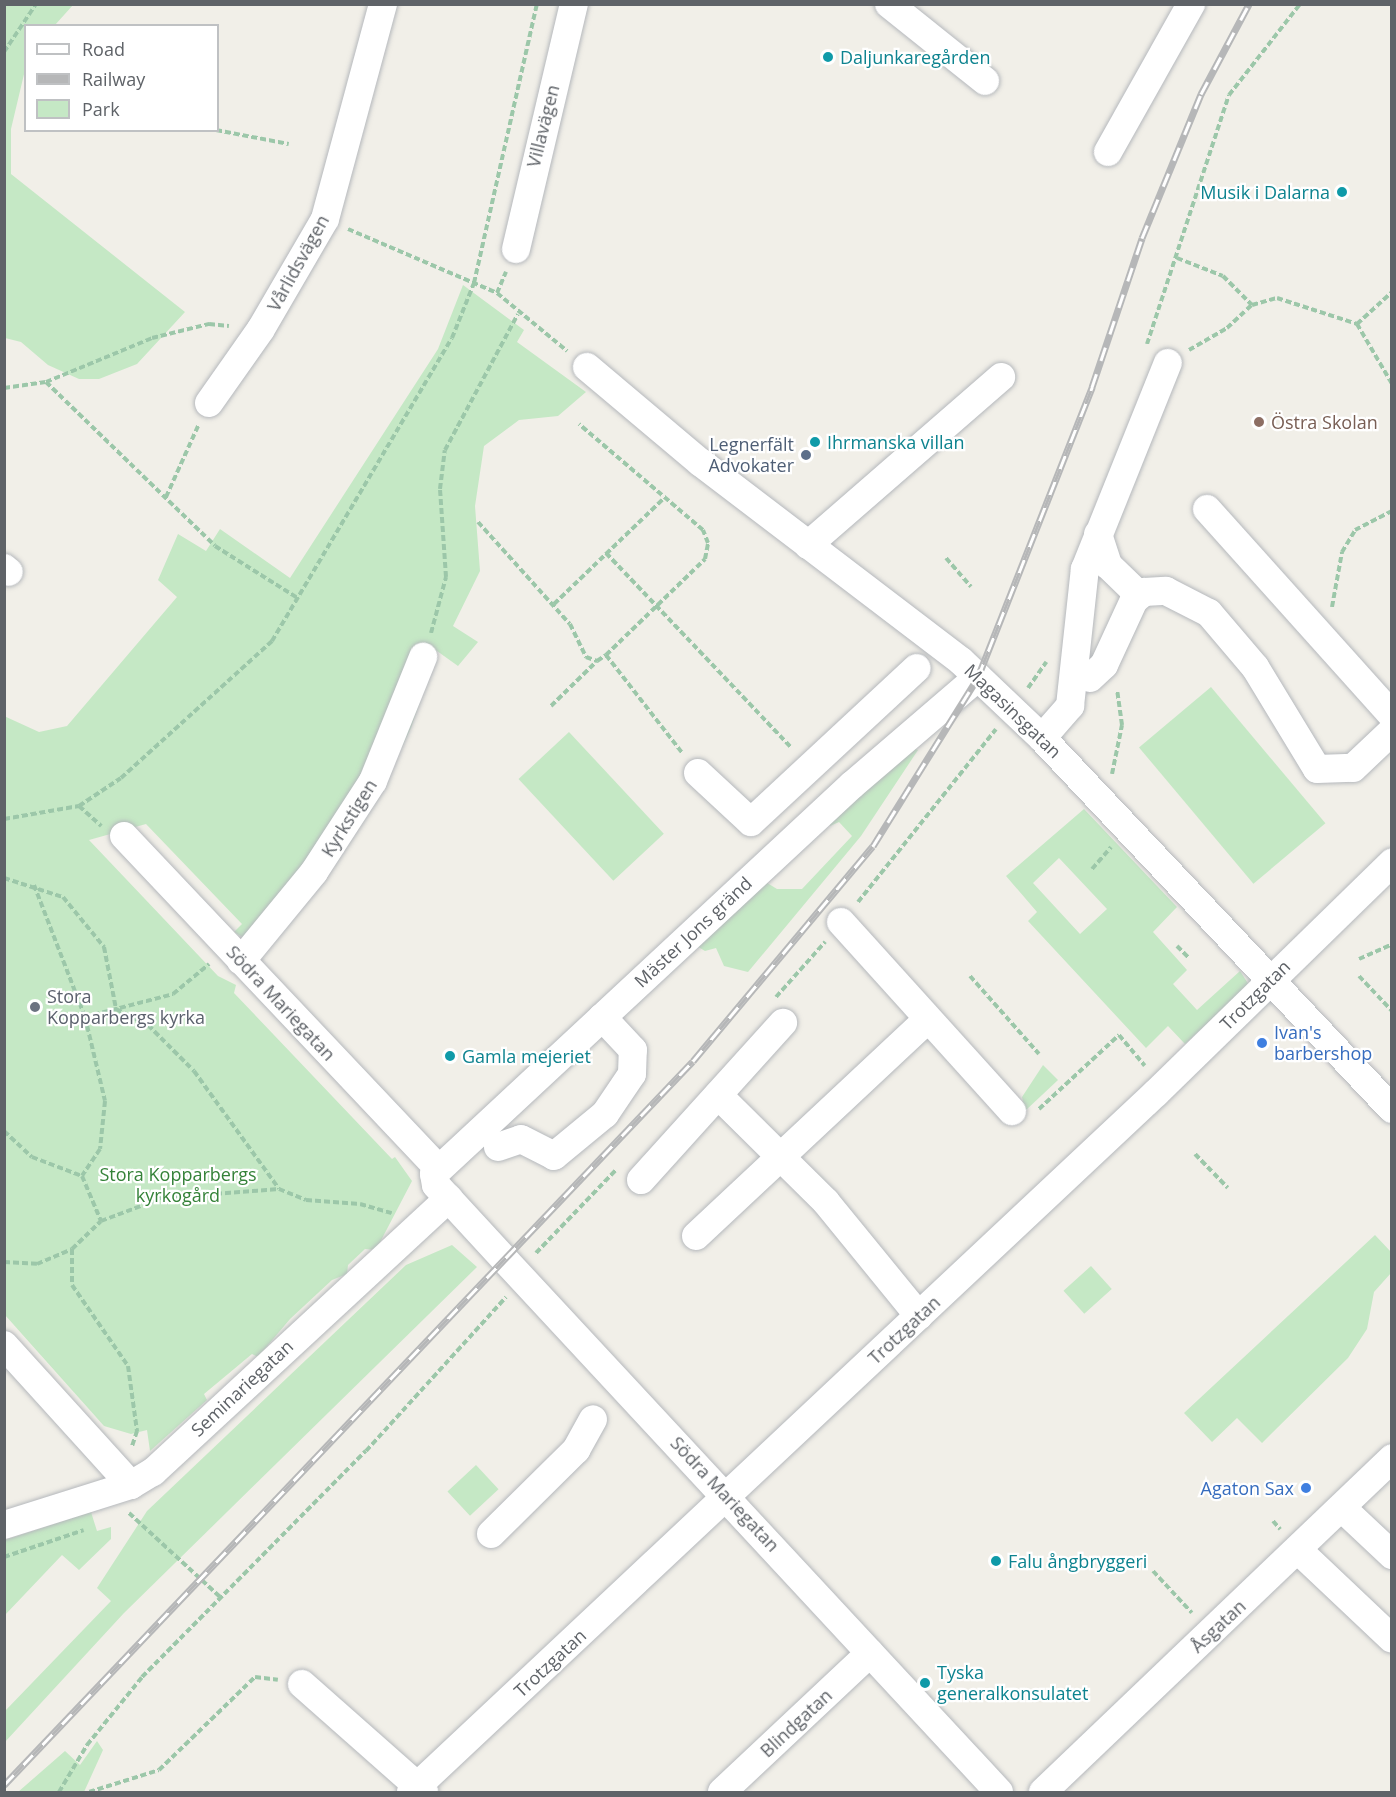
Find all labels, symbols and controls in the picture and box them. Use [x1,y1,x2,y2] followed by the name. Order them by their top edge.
[24,24,219,132] legend
[82,37,125,61] text: Road
[840,46,990,68] place label: Daljunkaregården
[821,50,835,64] marker: Daljunkaregården
[82,67,145,91] text: Railway
[522,82,564,170] street label: Villavägen
[82,97,120,121] text: Park
[1200,181,1330,203] place label: Musik i Dalarna
[1335,185,1349,199] marker: Musik i Dalarna
[263,211,333,315] street label: Vårlidsvägen
[1271,411,1378,433] place label: Östra Skolan
[1252,415,1266,429] marker: Östra Skolan
[827,431,965,453] place label: Ihrmanska villan
[708,434,794,476] place label: Legnerfält Advokater
[808,435,822,449] marker: Ihrmanska villan
[799,448,813,462] marker: Legnerfält Advokater
[960,659,1066,763] street label: Magasinsgatan
[317,775,381,861] street label: Kyrkstigen
[630,872,756,992] street label: Mäster Jons gränd
[222,941,340,1065] street label: Södra Mariegatan
[1215,955,1295,1035] street label: Trotzgatan
[47,986,205,1028] place label: Stora Kopparbergs kyrka
[28,1000,42,1014] marker: Stora Kopparbergs kyrka
[1274,1022,1372,1064] place label: Ivan's barbershop
[1255,1036,1269,1050] marker: Ivan's barbershop
[462,1045,591,1067] place label: Gamla mejeriet
[443,1049,457,1063] marker: Gamla mejeriet
[99,1164,257,1206] park label: Stora Kopparbergs kyrkogård
[864,1291,944,1369] street label: Trotzgatan
[187,1335,297,1441] street label: Seminariegatan
[666,1432,784,1556] street label: Södra Mariegatan
[1201,1477,1294,1499] place label: Agaton Sax
[1299,1481,1313,1495] marker: Agaton Sax
[1008,1550,1147,1572] place label: Falu ångbryggeri
[989,1554,1003,1568] marker: Falu ångbryggeri
[1186,1595,1250,1657] street label: Åsgatan
[510,1624,590,1702] street label: Trotzgatan
[937,1662,1088,1704] place label: Tyska generalkonsulatet
[918,1676,932,1690] marker: Tyska generalkonsulatet
[756,1684,836,1762] street label: Blindgatan

